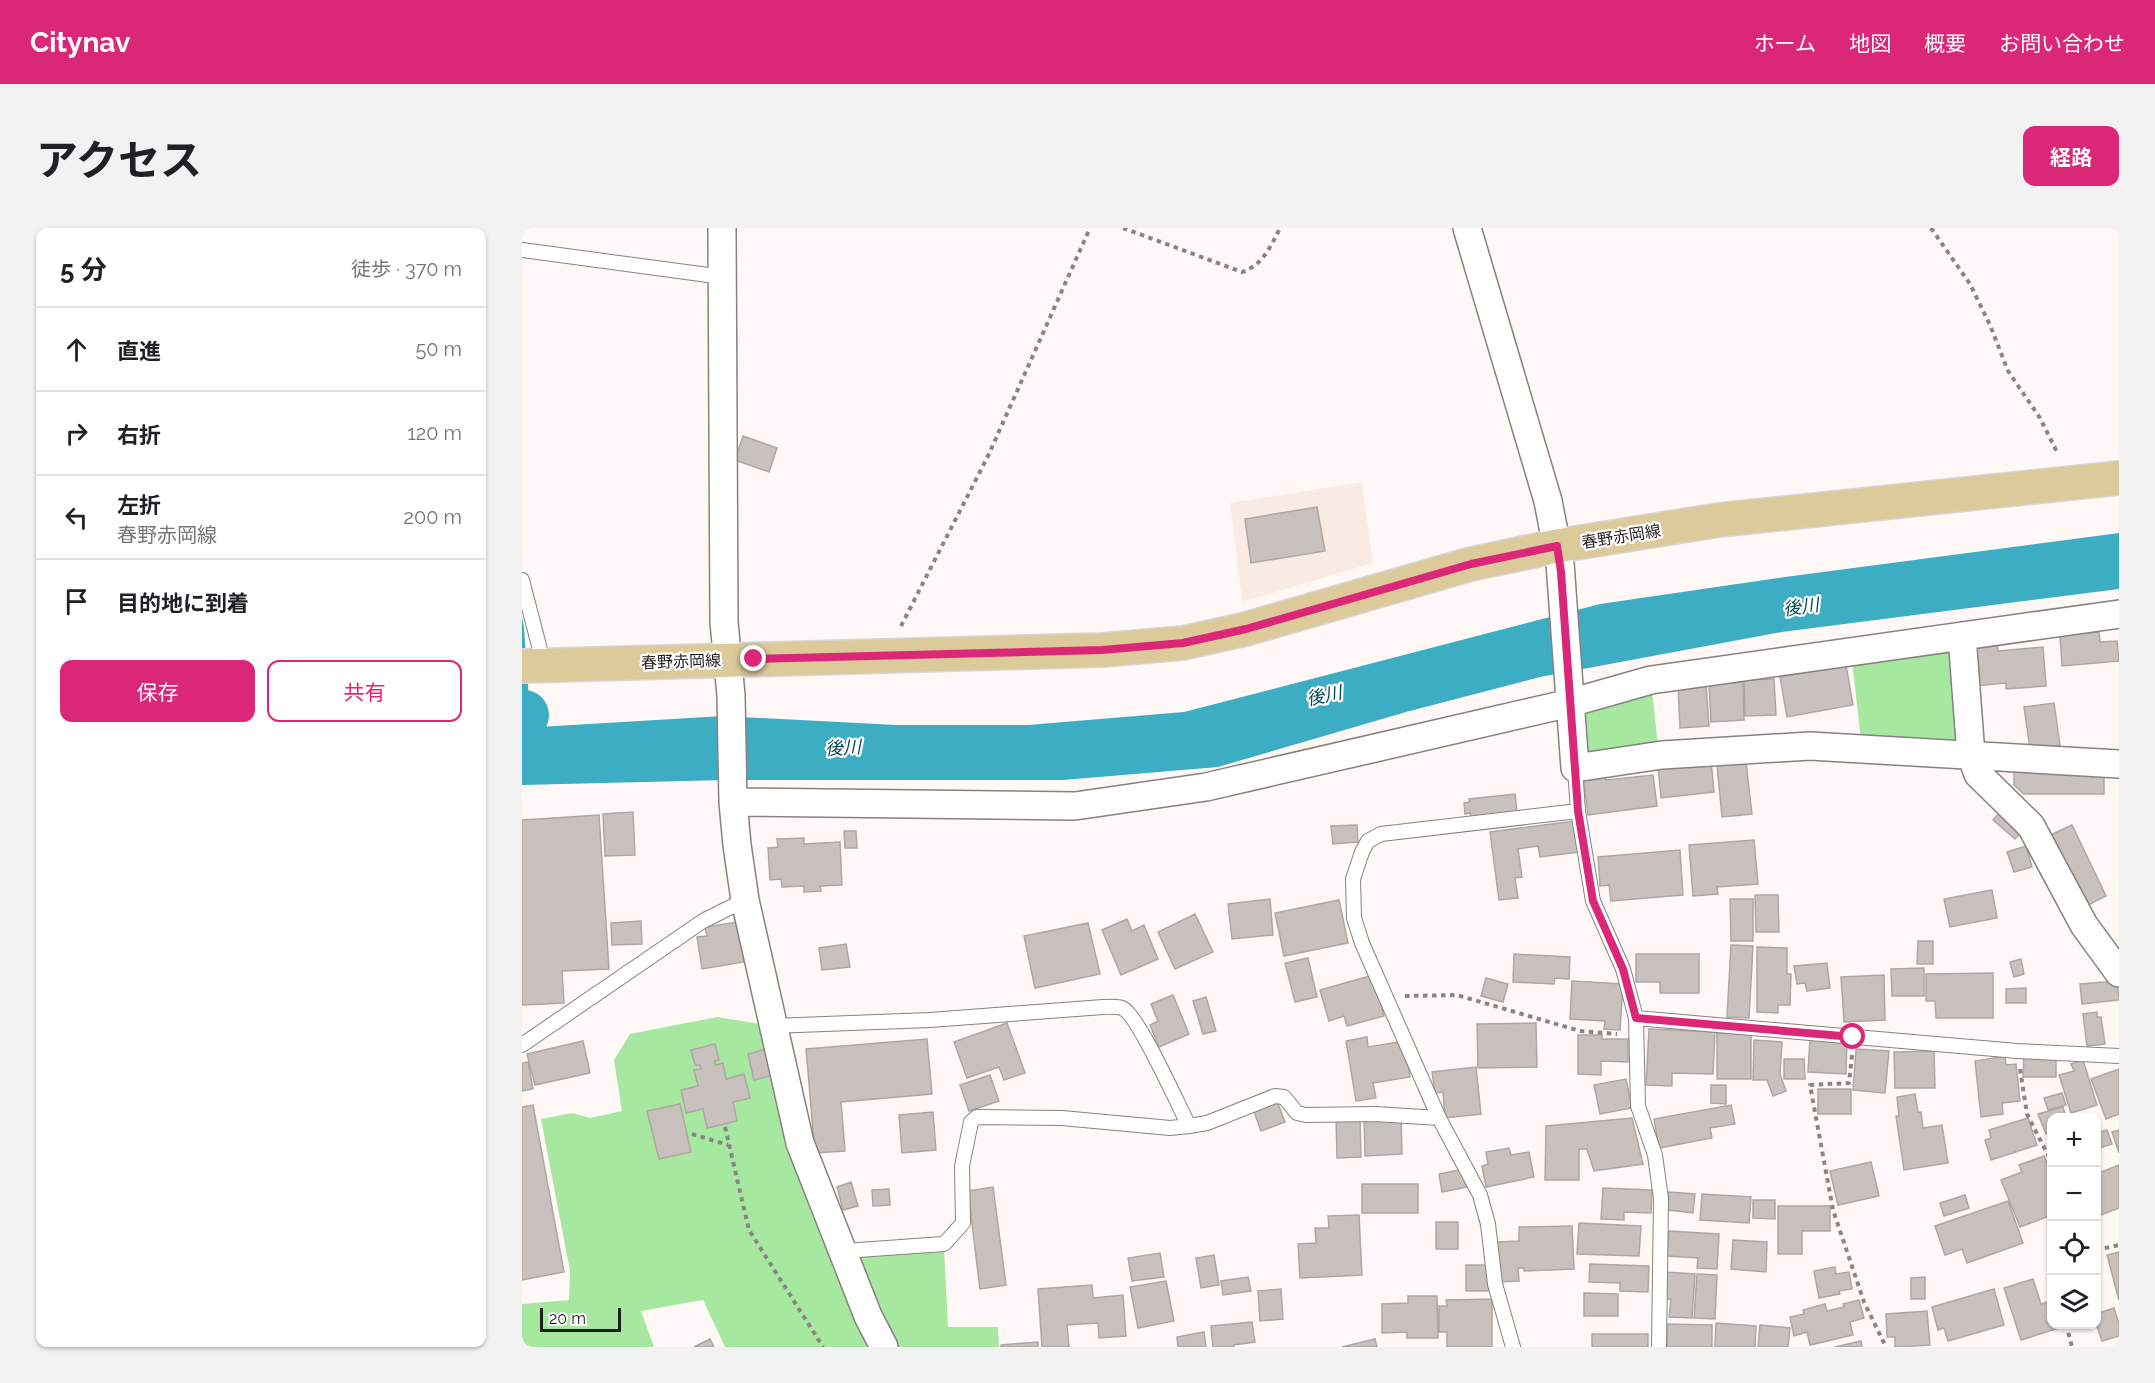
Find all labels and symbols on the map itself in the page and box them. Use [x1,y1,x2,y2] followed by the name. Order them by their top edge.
[1580,521,1662,552] street label: 春野赤岡線
[1782,593,1822,619] water label: 後川
[740,645,766,671] route end
[641,651,721,672] street label: 春野赤岡線
[1304,681,1346,710] water label: 後川
[824,736,863,759] water label: 後川
[1839,1023,1865,1049] route start
[540,1305,621,1332] scale bar

